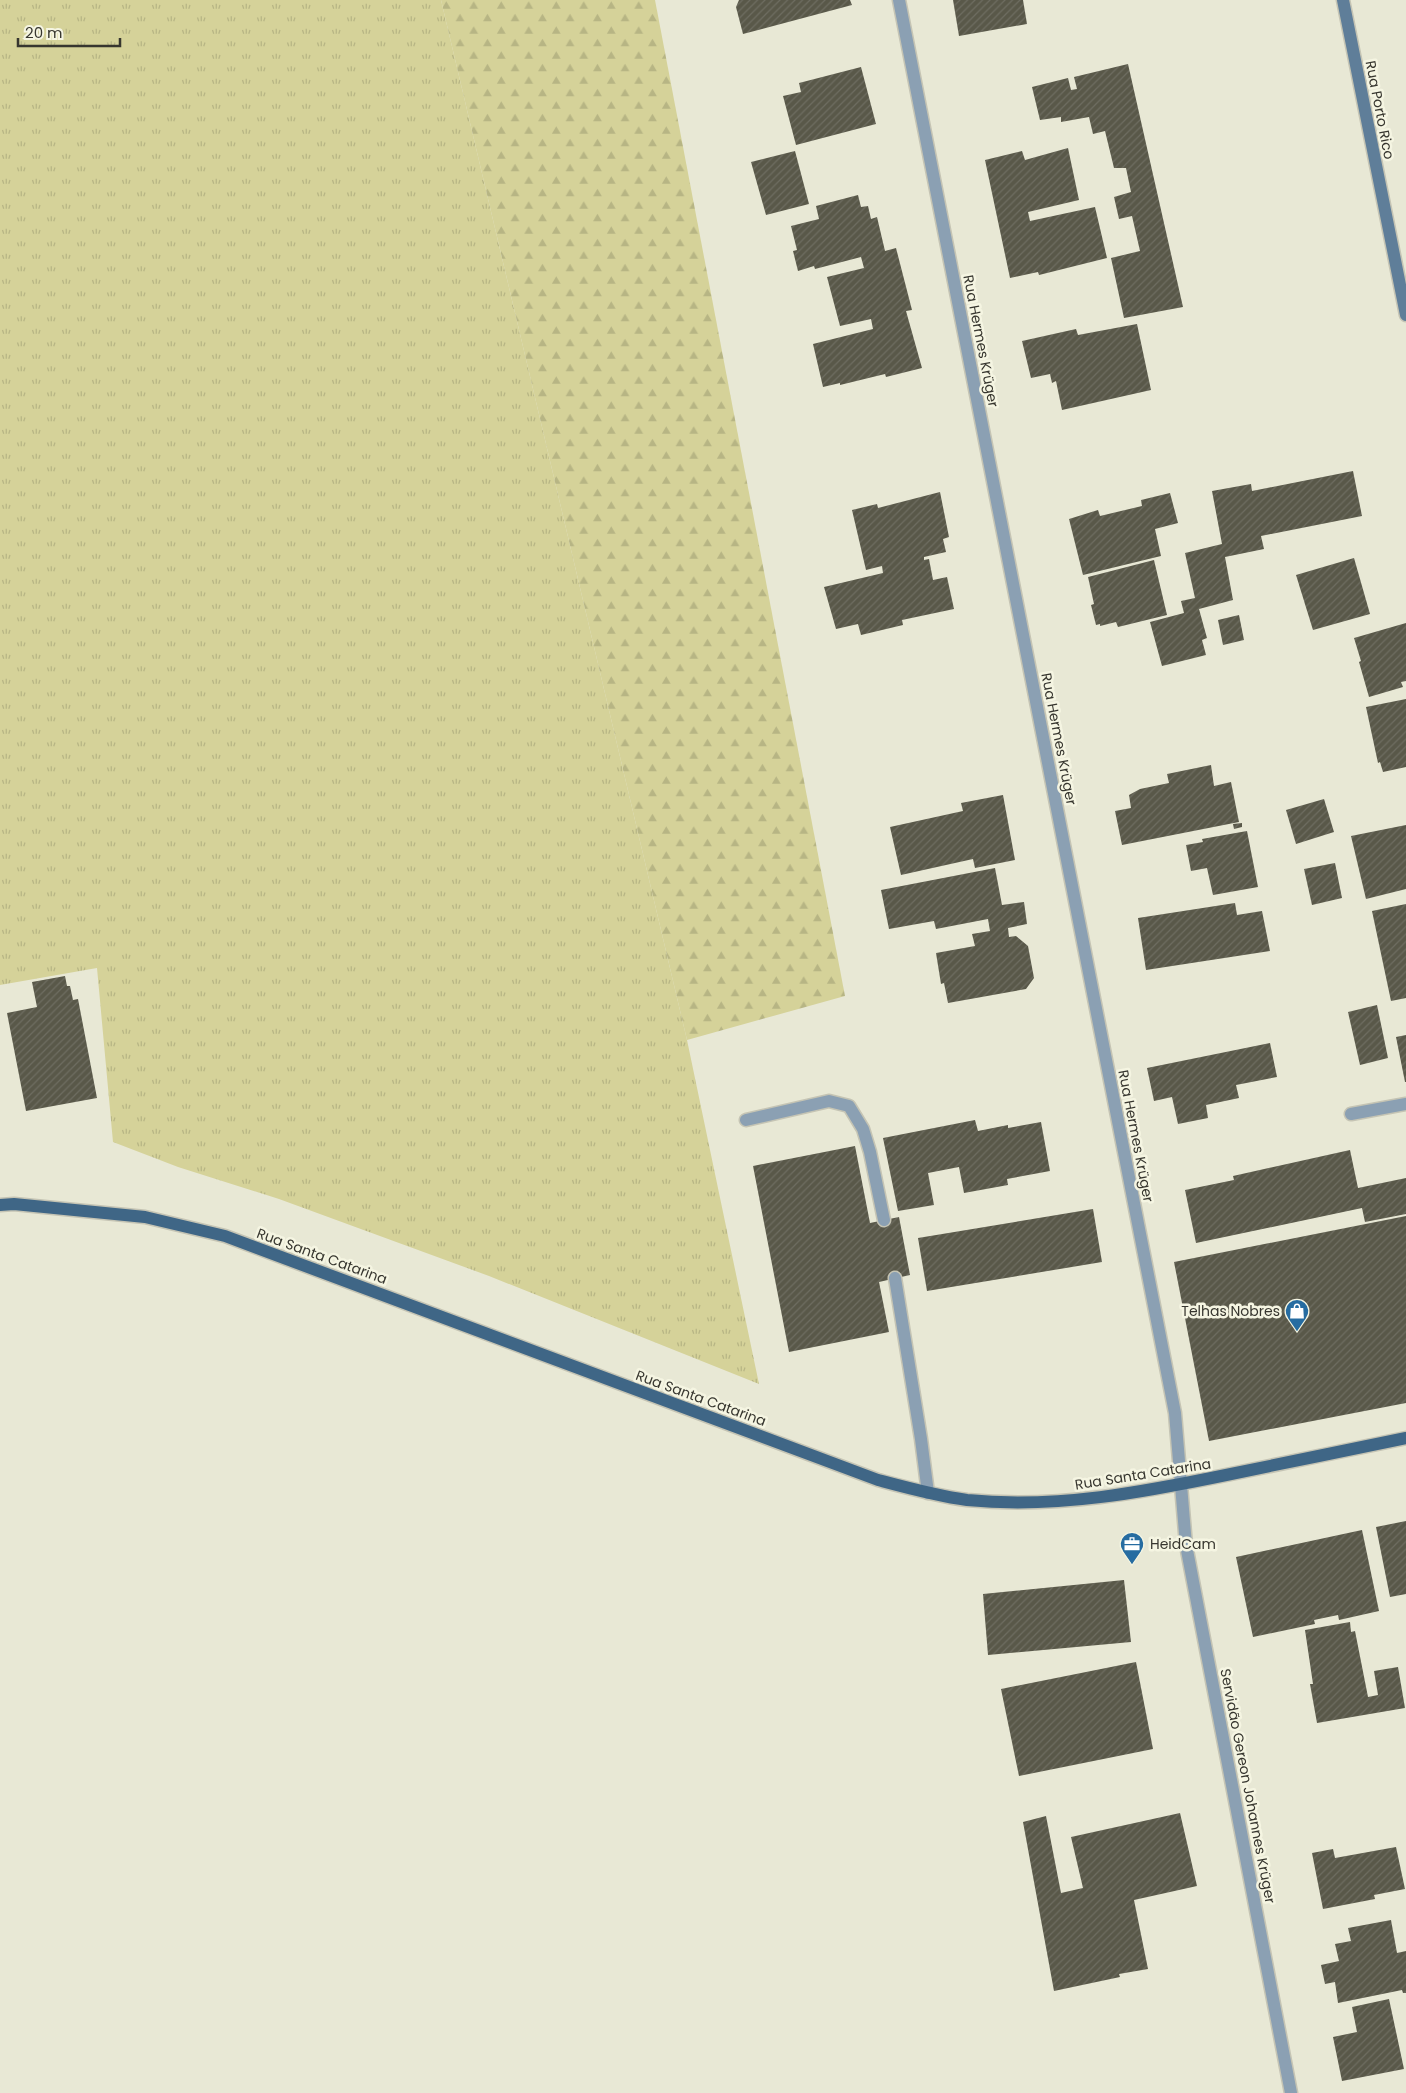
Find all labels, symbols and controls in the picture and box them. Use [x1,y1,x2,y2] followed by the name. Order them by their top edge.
[18,15,120,47] scale bar
[25,22,63,43] text: 20 m
[1361,59,1399,161] street label: Rua Porto Rico
[958,273,1004,409] street label: Rua Hermes Krüger
[1036,671,1082,807] street label: Rua Hermes Krüger
[1113,1068,1159,1204] street label: Rua Hermes Krüger
[254,1223,390,1289] street label: Rua Santa Catarina
[1284,1298,1310,1332] shop icon: Telhas Nobres
[1181,1301,1280,1321] place label: Telhas Nobres
[633,1365,769,1431] street label: Rua Santa Catarina
[1074,1453,1212,1495] street label: Rua Santa Catarina
[1119,1531,1145,1565] office icon: HeidCam
[1150,1534,1216,1554] place label: HeidCam
[1215,1667,1281,1905] street label: Servidão Gereon Johannes Krüger

